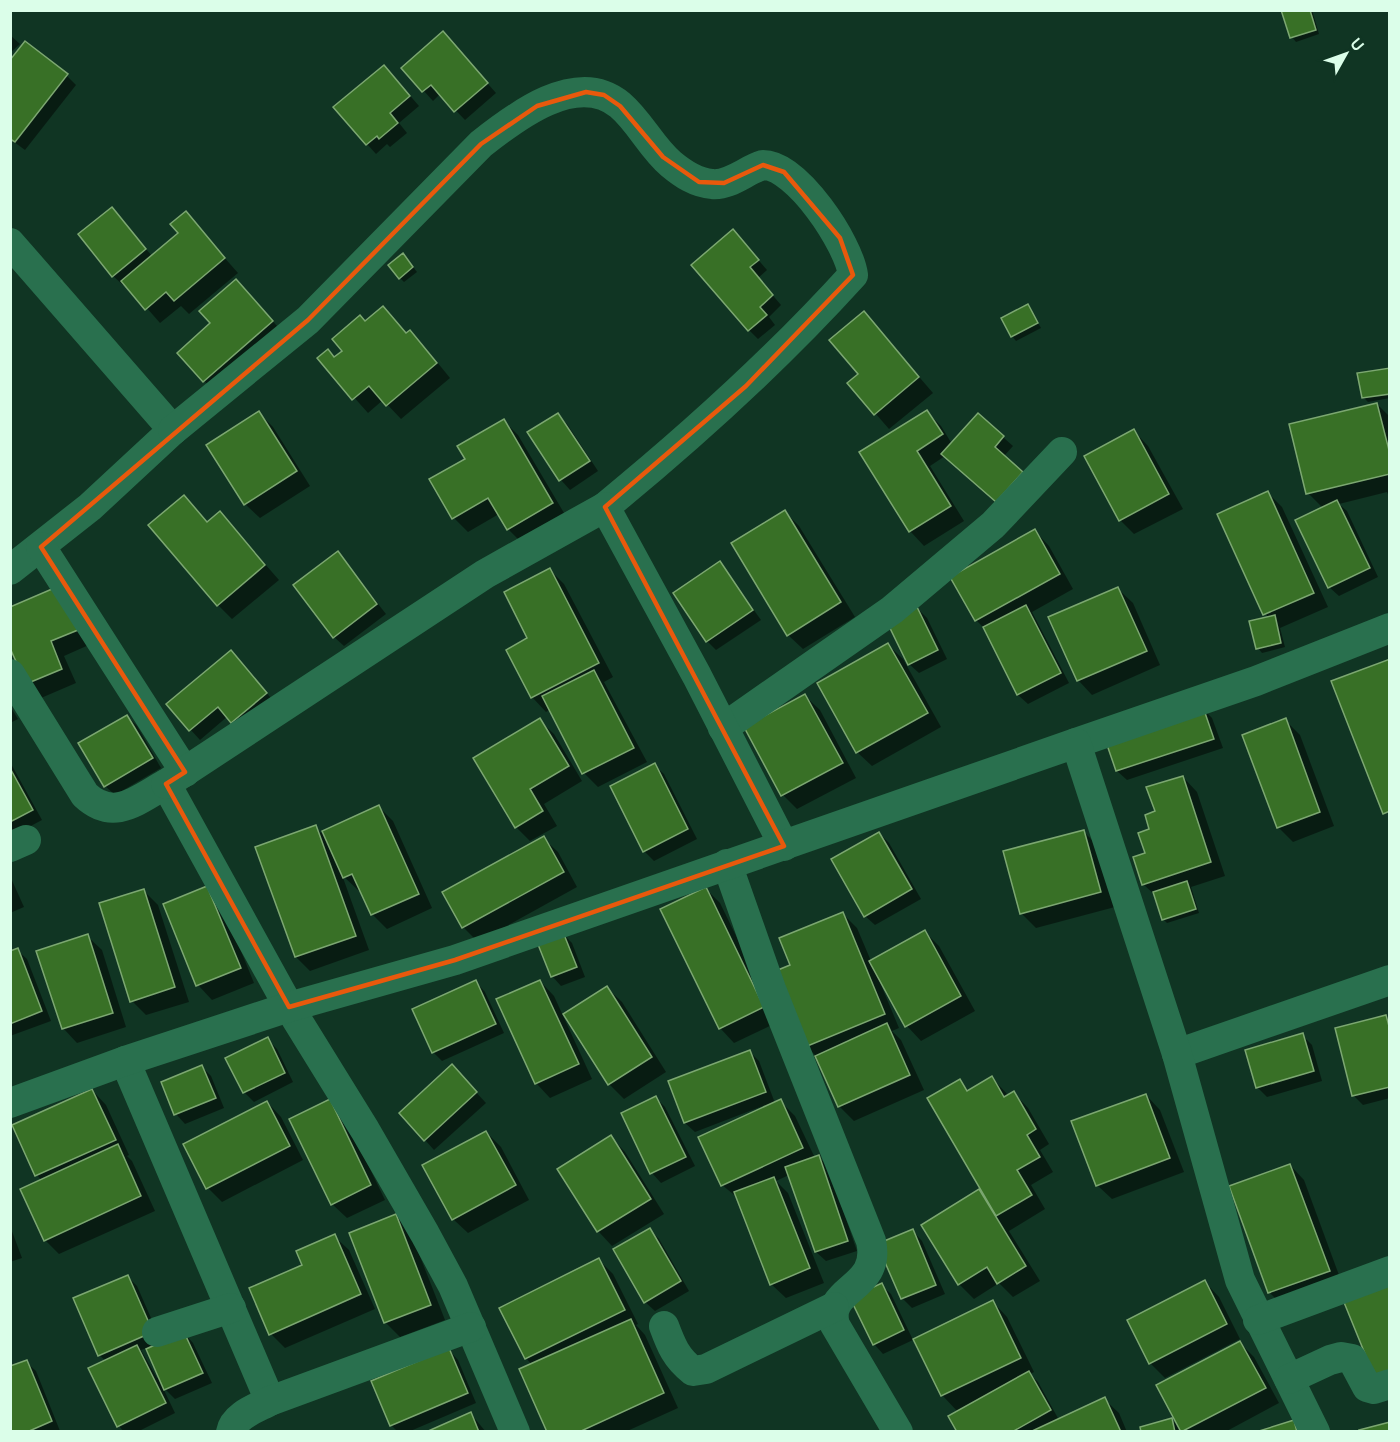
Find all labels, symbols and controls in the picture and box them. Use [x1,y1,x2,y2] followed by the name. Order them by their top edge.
[1316,24,1376,84] north arrow
[1345,35,1367,56] text: U

